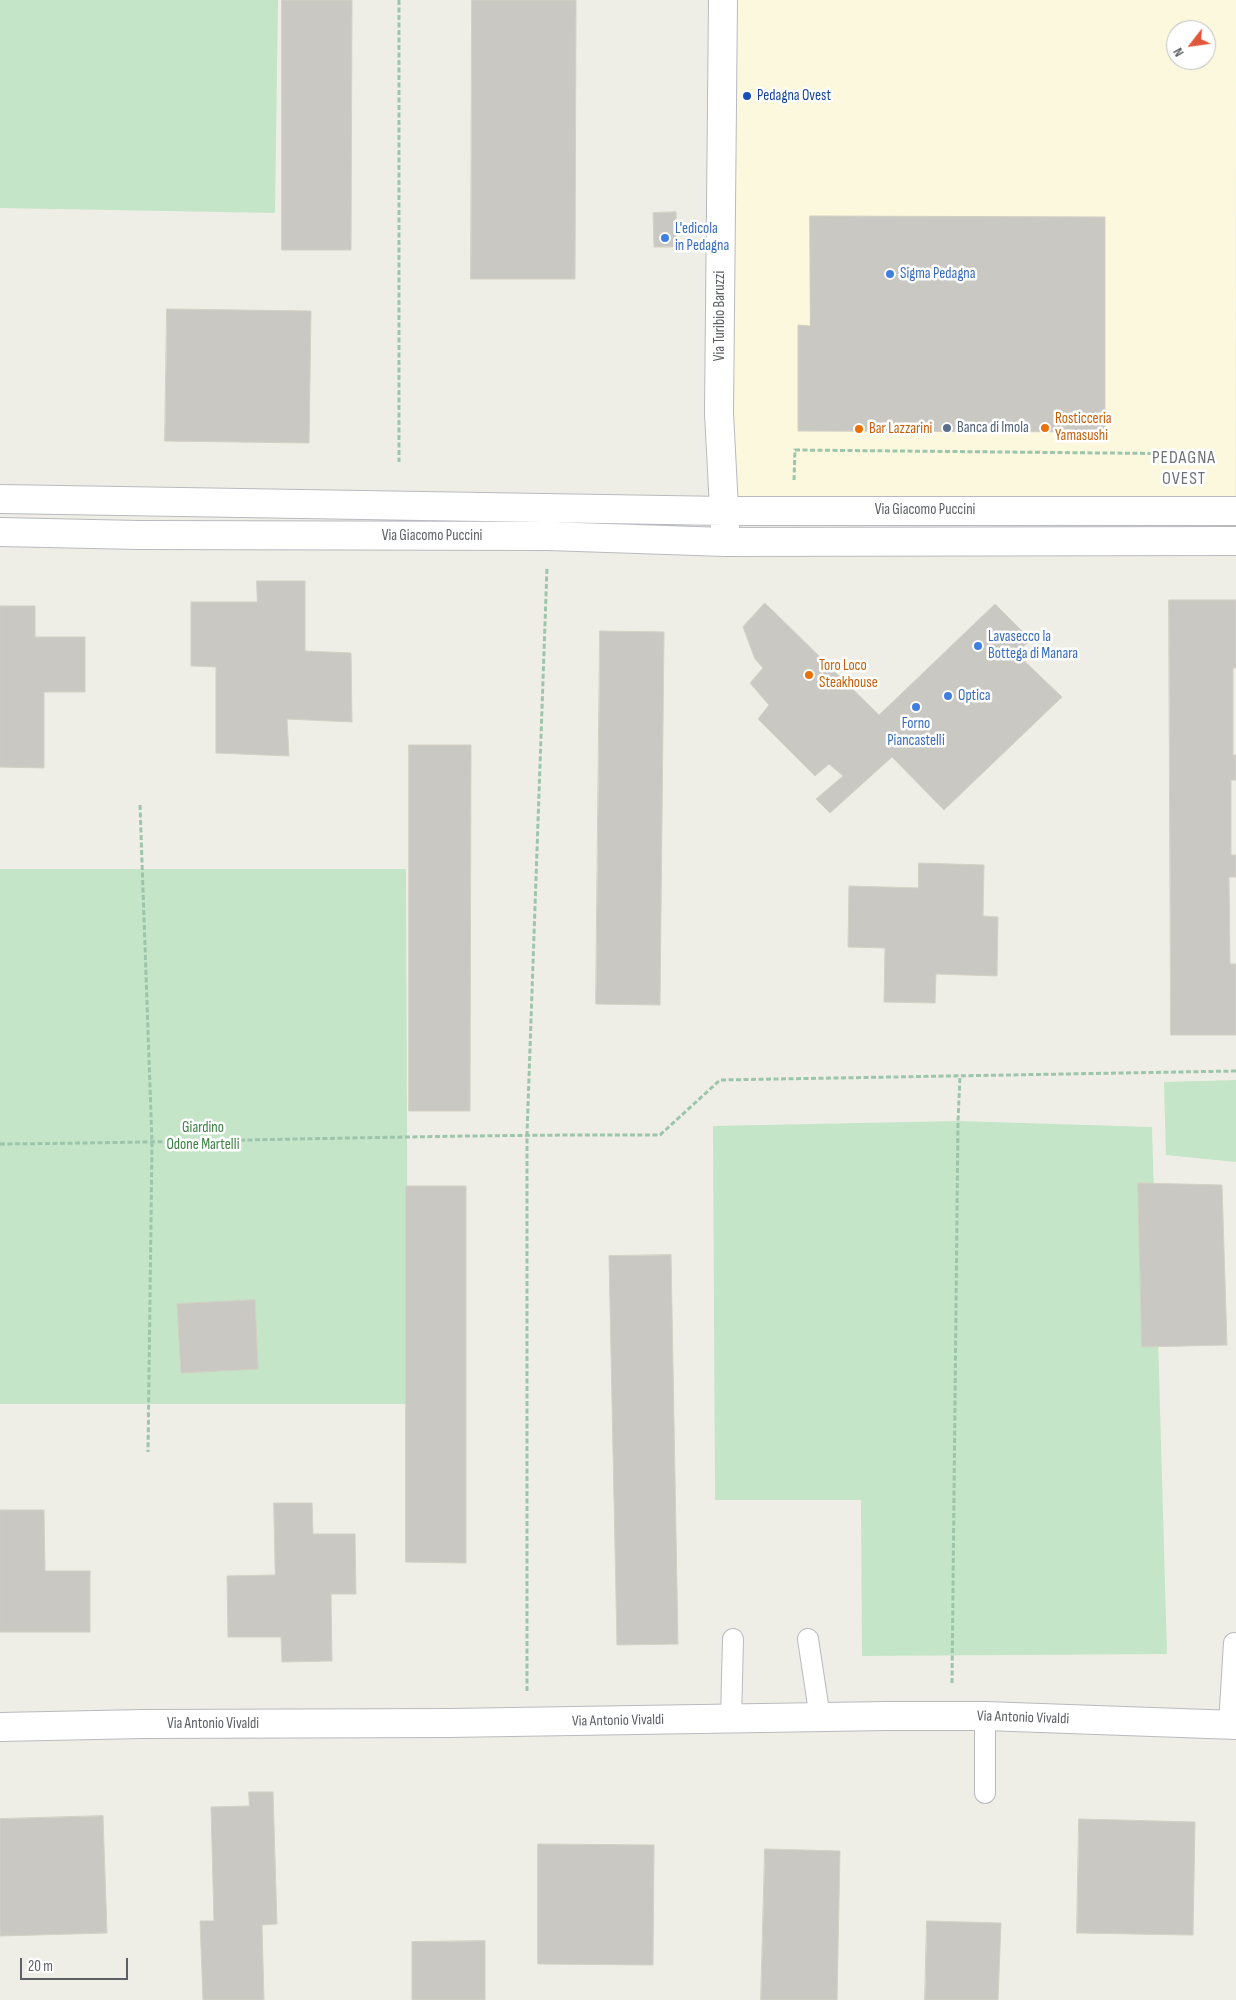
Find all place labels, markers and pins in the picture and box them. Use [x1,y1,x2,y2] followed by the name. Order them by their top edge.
[757,87,831,105] place label: Pedagna Ovest
[741,90,753,102] marker: Pedagna Ovest
[675,220,729,255] place label: L'edicola in Pedagna
[659,232,671,244] marker: L'edicola in Pedagna
[900,265,976,283] place label: Sigma Pedagna
[884,268,896,280] marker: Sigma Pedagna
[1055,410,1112,445] place label: Rosticceria Yamasushi
[957,419,1029,437] place label: Banca di Imola
[869,420,932,438] place label: Bar Lazzarini
[941,422,953,434] marker: Banca di Imola
[1039,422,1051,434] marker: Rosticceria Yamasushi
[853,423,865,435] marker: Bar Lazzarini
[988,628,1078,663] place label: Lavasecco la Bottega di Manara
[972,640,984,652] marker: Lavasecco la Bottega di Manara
[819,657,878,692] place label: Toro Loco Steakhouse
[803,669,815,681] marker: Toro Loco Steakhouse
[958,687,991,705] place label: Optica
[942,690,954,702] marker: Optica
[910,701,922,713] marker: Forno Piancastelli
[887,715,945,750] place label: Forno Piancastelli

